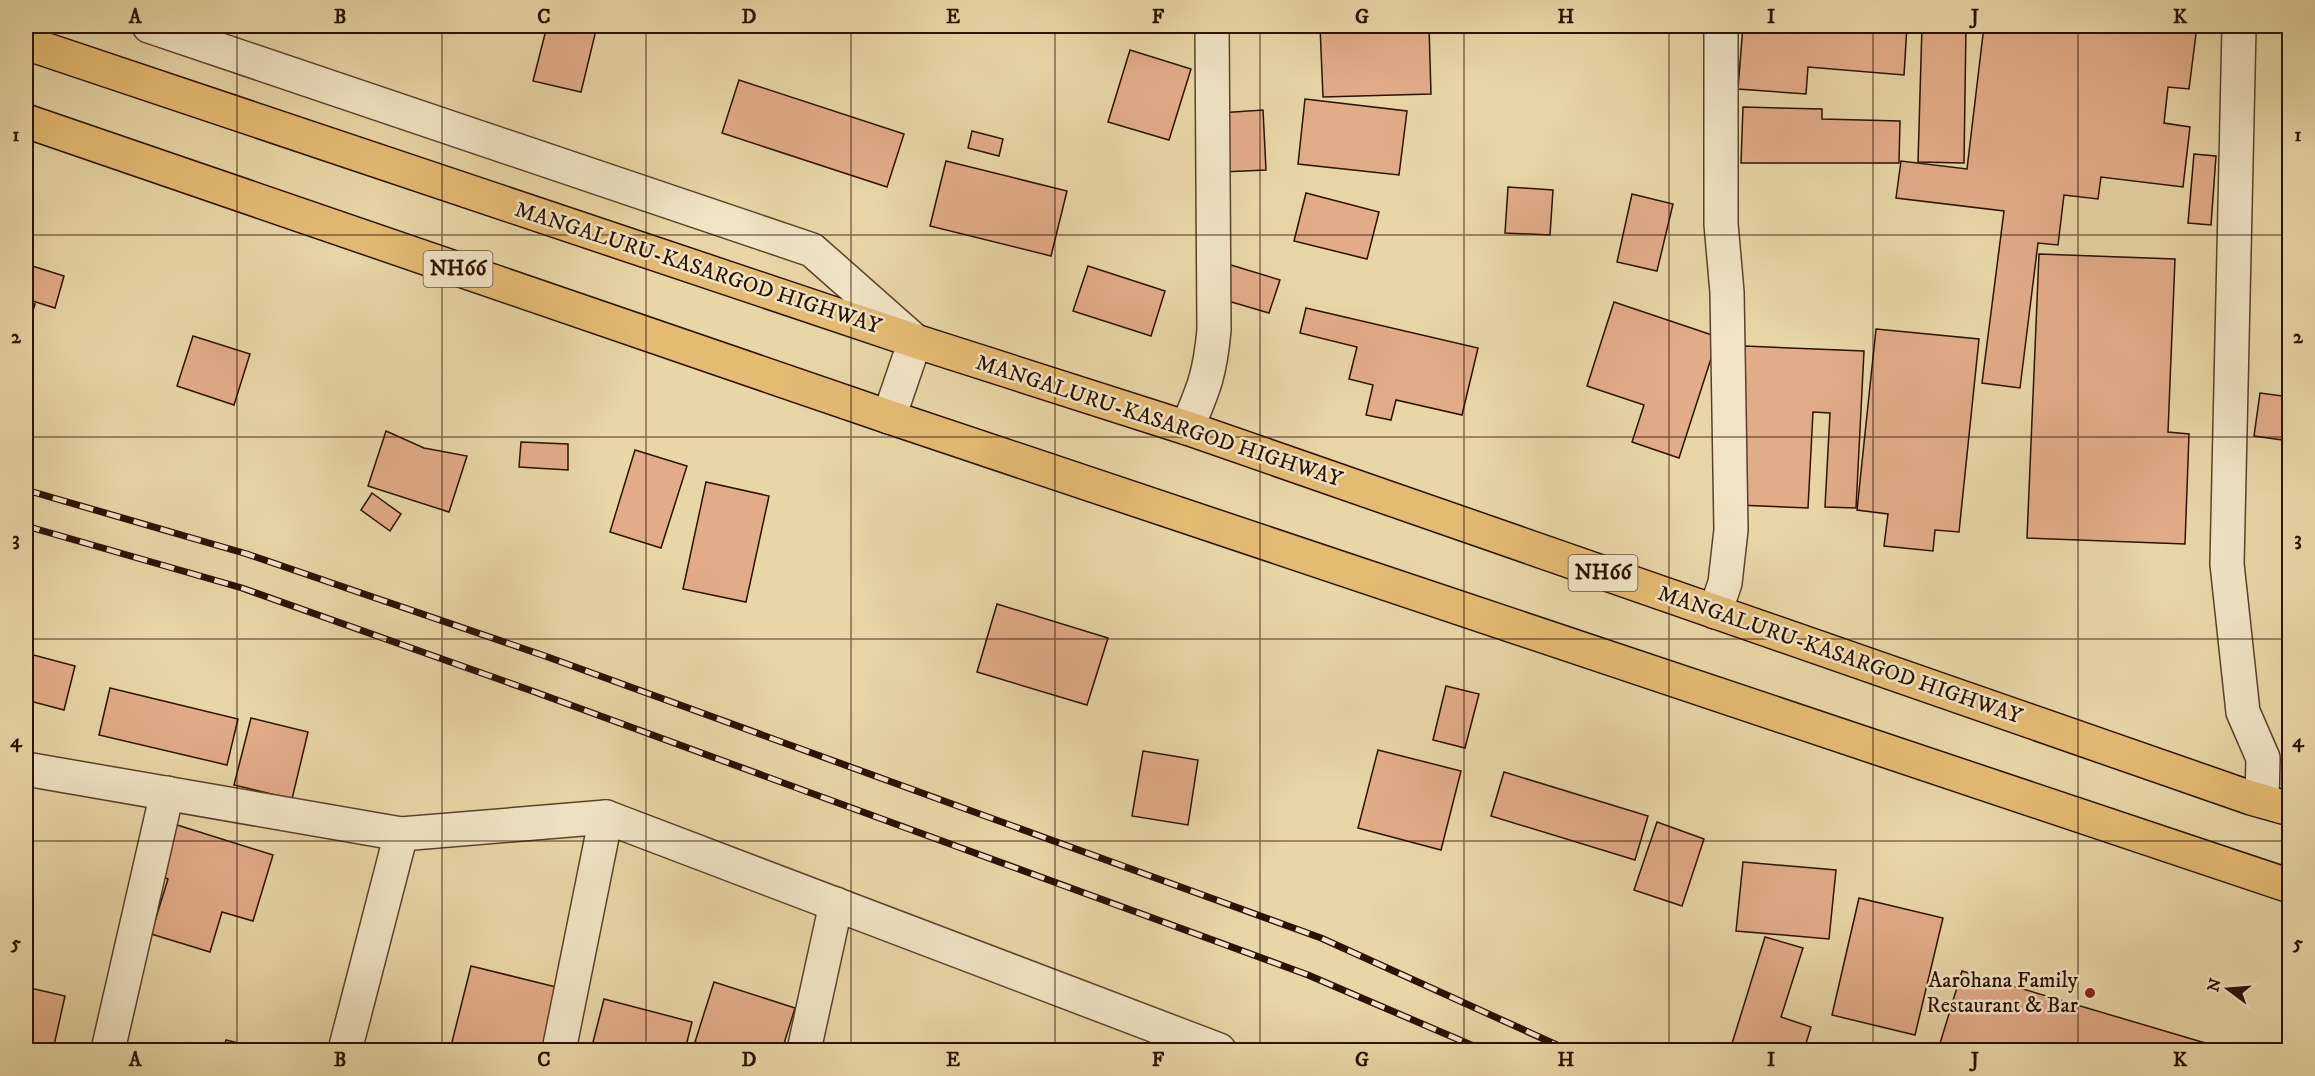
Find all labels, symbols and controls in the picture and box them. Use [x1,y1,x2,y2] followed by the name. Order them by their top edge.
[128,5,143,30] text: A
[334,5,346,30] text: B
[537,5,551,30] text: C
[742,5,757,30] text: D
[946,5,960,30] text: E
[1152,5,1165,30] text: F
[1355,5,1369,30] text: G
[1558,5,1575,30] text: H
[1767,5,1775,30] text: I
[1969,5,1979,30] text: J
[2173,5,2188,30] text: K
[12,123,20,148] text: 1
[2294,123,2302,148] text: 1
[511,196,886,340] street label: MANGALURU-KASARGOD HIGHWAY
[424,251,492,287] road number: NH66
[11,325,22,350] text: 2
[2293,325,2304,350] text: 2
[972,349,1347,493] street label: MANGALURU-KASARGOD HIGHWAY
[12,527,20,552] text: 3
[2294,527,2302,552] text: 3
[1568,555,1638,591] road number: NH66
[1654,580,2027,731] street label: MANGALURU-KASARGOD HIGHWAY
[10,729,23,754] text: 4
[2292,729,2305,754] text: 4
[10,931,21,956] text: 5
[2292,931,2303,956] text: 5
[2198,959,2258,1019] north arrow
[1926,967,2079,1019] place label: Aarohana Family Restaurant & Bar
[2203,976,2226,994] text: N
[2083,986,2097,1000] marker: Aarohana Family Restaurant & Bar
[128,1048,143,1073] text: A
[334,1048,346,1073] text: B
[537,1048,551,1073] text: C
[742,1048,757,1073] text: D
[946,1048,960,1073] text: E
[1152,1048,1165,1073] text: F
[1355,1048,1369,1073] text: G
[1558,1048,1575,1073] text: H
[1767,1048,1775,1073] text: I
[1969,1048,1979,1073] text: J
[2173,1048,2188,1073] text: K

